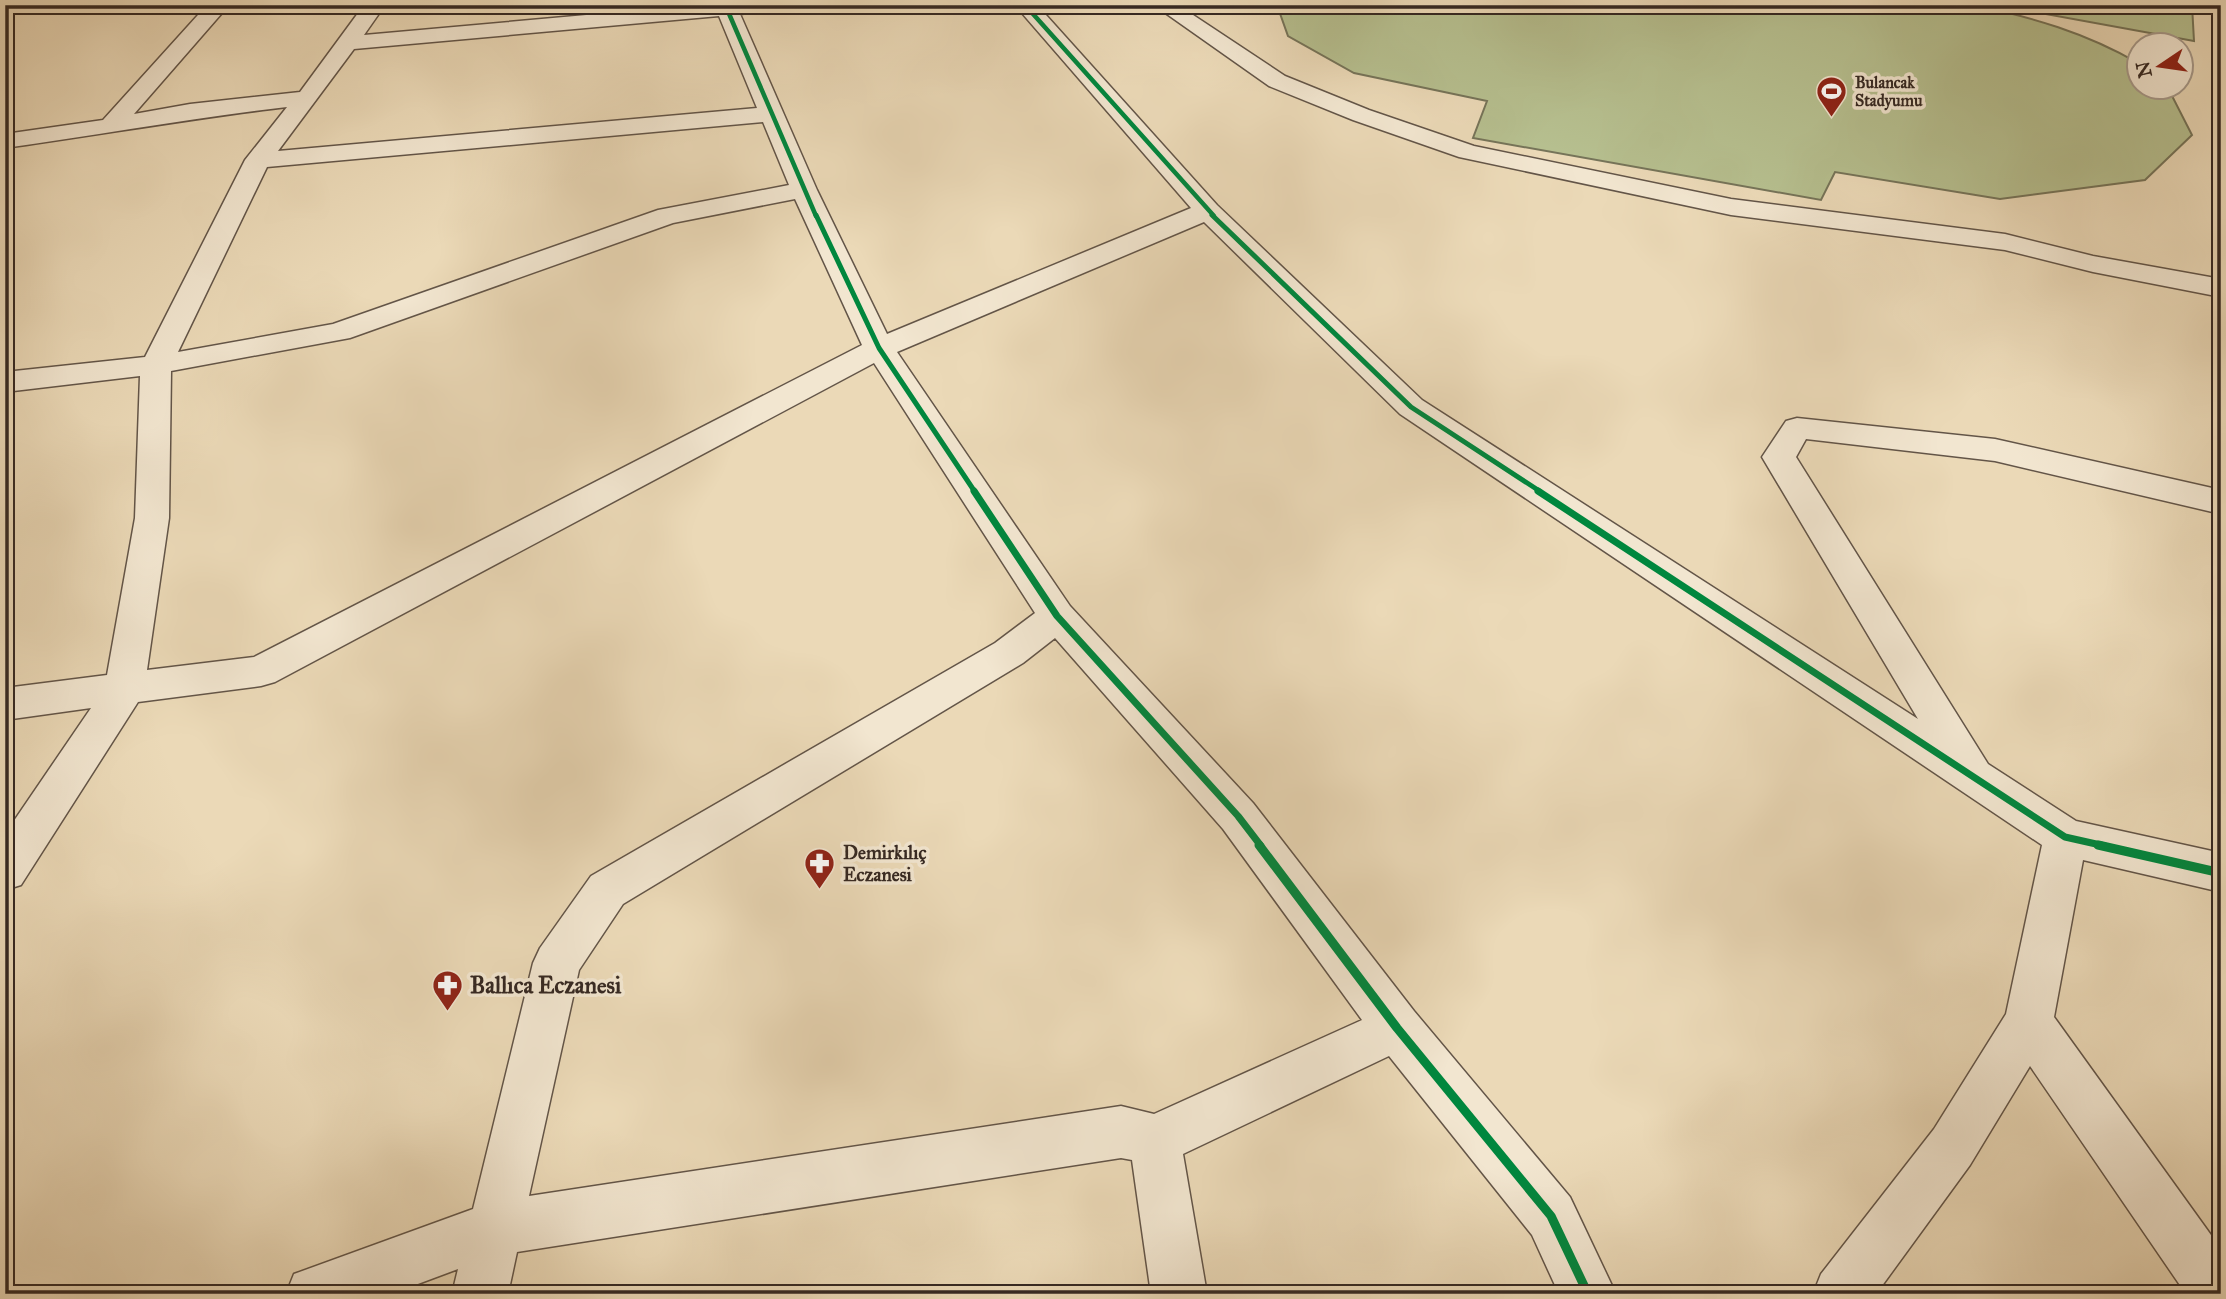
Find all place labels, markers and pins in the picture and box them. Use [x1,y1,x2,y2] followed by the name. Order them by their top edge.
[1855,73,1923,111] place label: Bulancak Stadyumu
[1815,74,1849,118] sports icon: Bulancak Stadyumu
[843,841,927,886] place label: Demirkılıç Eczanesi
[803,846,837,890] pharmacy icon: Demirkılıç Eczanesi
[430,968,464,1012] pharmacy icon: Ballıca Eczanesi
[470,971,622,999] place label: Ballıca Eczanesi

